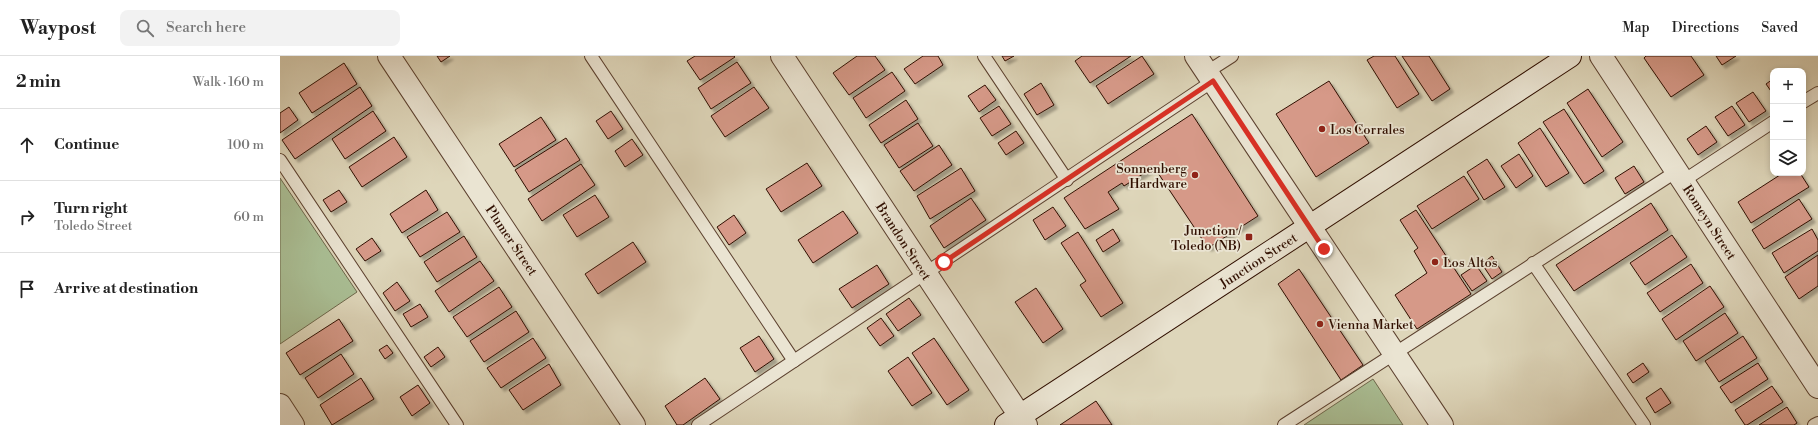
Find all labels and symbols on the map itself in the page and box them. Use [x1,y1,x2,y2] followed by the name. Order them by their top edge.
[1330,122,1405,138] place label: Los Corrales
[1317,124,1327,134] marker: Los Corrales
[1116,161,1187,192] place label: Sonnenberg Hardware
[1190,170,1200,180] marker: Sonnenberg Hardware
[1679,182,1740,263] street label: Romeyn Street
[872,199,934,284] street label: Brandon Street
[482,202,541,279] street label: Plumer Street
[1171,223,1243,254] place label: Junction / Toledo (NB)
[1216,230,1301,292] street label: Junction Street
[1244,232,1254,242] marker: Junction / Toledo (NB)
[1315,240,1333,258] route end
[935,253,953,271] route start
[1443,255,1498,271] place label: Los Altos
[1430,257,1440,267] marker: Los Altos
[1327,317,1414,333] place label: Vienna Market
[1315,319,1325,329] marker: Vienna Market

